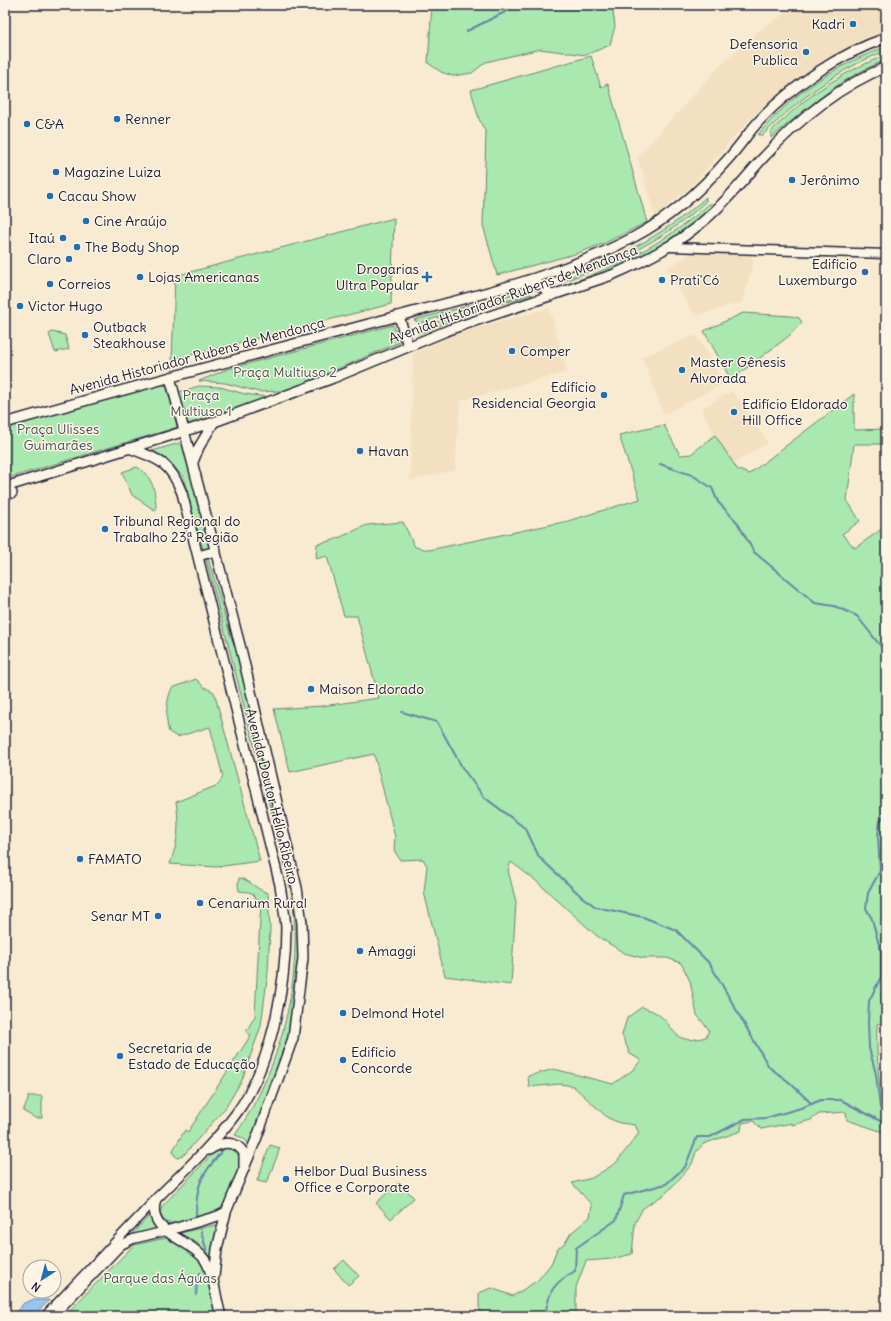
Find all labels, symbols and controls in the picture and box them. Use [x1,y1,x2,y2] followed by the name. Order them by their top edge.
[811,15,845,33] place label: Kadri
[848,19,858,29] marker: Kadri
[730,35,798,69] place label: Defensoria Publica
[801,47,811,57] marker: Defensoria Publica
[125,110,171,128] place label: Renner
[112,114,122,124] marker: Renner
[35,115,64,133] place label: C&A
[22,119,32,129] marker: C&A
[64,163,161,181] place label: Magazine Luiza
[51,167,61,177] marker: Magazine Luiza
[800,171,860,189] place label: Jerônimo
[787,175,797,185] marker: Jerônimo
[58,187,136,205] place label: Cacau Show
[45,191,55,201] marker: Cacau Show
[94,212,167,230] place label: Cine Araújo
[81,216,91,226] marker: Cine Araújo
[28,229,55,247] place label: Itaú
[58,233,68,243] marker: Itaú
[85,238,180,256] place label: The Body Shop
[386,241,640,347] street label: Avenida Historiador Rubens de Mendonça
[72,242,82,252] marker: The Body Shop
[27,250,61,268] place label: Claro
[64,254,74,264] marker: Claro
[778,255,857,289] place label: Edifício Luxemburgo
[336,260,419,294] place label: Drogarias Ultra Popular
[860,267,870,277] marker: Edifício Luxemburgo
[148,268,259,286] place label: Lojas Americanas
[670,271,720,289] place label: Prati'Có
[135,272,145,282] marker: Lojas Americanas
[422,272,432,282] marker: Drogarias Ultra Popular
[58,275,111,293] place label: Correios
[657,275,667,285] marker: Prati'Có
[45,279,55,289] marker: Correios
[28,297,103,315] place label: Victor Hugo
[15,301,25,311] marker: Victor Hugo
[67,313,327,399] street label: Avenida Historiador Rubens de Mendonça
[93,318,166,352] place label: Outback Steakhouse
[80,330,90,340] marker: Outback Steakhouse
[520,342,571,360] place label: Comper
[507,346,517,356] marker: Comper
[690,353,786,387] place label: Master Gênesis Alvorada
[233,363,337,381] park label: Praça Multiuso 2
[677,365,687,375] marker: Master Gênesis Alvorada
[472,378,596,412] place label: Edifício Residencial Georgia
[170,386,232,420] park label: Praça Multiuso 1
[599,390,609,400] marker: Edifício Residencial Georgia
[742,395,848,429] place label: Edifício Eldorado Hill Office
[729,407,739,417] marker: Edifício Eldorado Hill Office
[17,420,99,454] park label: Praça Ulisses Guimarães
[368,442,409,460] place label: Havan
[355,446,365,456] marker: Havan
[113,512,240,546] place label: Tribunal Regional do Trabalho 23ª Região
[100,524,110,534] marker: Tribunal Regional do Trabalho 23ª Região
[319,680,424,698] place label: Maison Eldorado
[306,684,316,694] marker: Maison Eldorado
[241,706,303,886] street label: Avenida Doutor Hélio Ribeiro
[88,850,142,868] place label: FAMATO
[75,854,85,864] marker: FAMATO
[208,894,307,912] place label: Cenarium Rural
[195,898,205,908] marker: Cenarium Rural
[91,907,150,925] place label: Senar MT
[153,911,163,921] marker: Senar MT
[368,942,416,960] place label: Amaggi
[355,946,365,956] marker: Amaggi
[351,1004,445,1022] place label: Delmond Hotel
[338,1008,348,1018] marker: Delmond Hotel
[128,1039,256,1073] place label: Secretaria de Estado de Educação
[351,1043,412,1077] place label: Edifício Concorde
[115,1051,125,1061] marker: Secretaria de Estado de Educação
[338,1055,348,1065] marker: Edifício Concorde
[294,1162,427,1196] place label: Helbor Dual Business Office e Corporate
[281,1174,291,1184] marker: Helbor Dual Business Office e Corporate
[22,1259,62,1299] north arrow
[103,1269,217,1287] park label: Parque das Águas
[29,1279,43,1295] text: N

